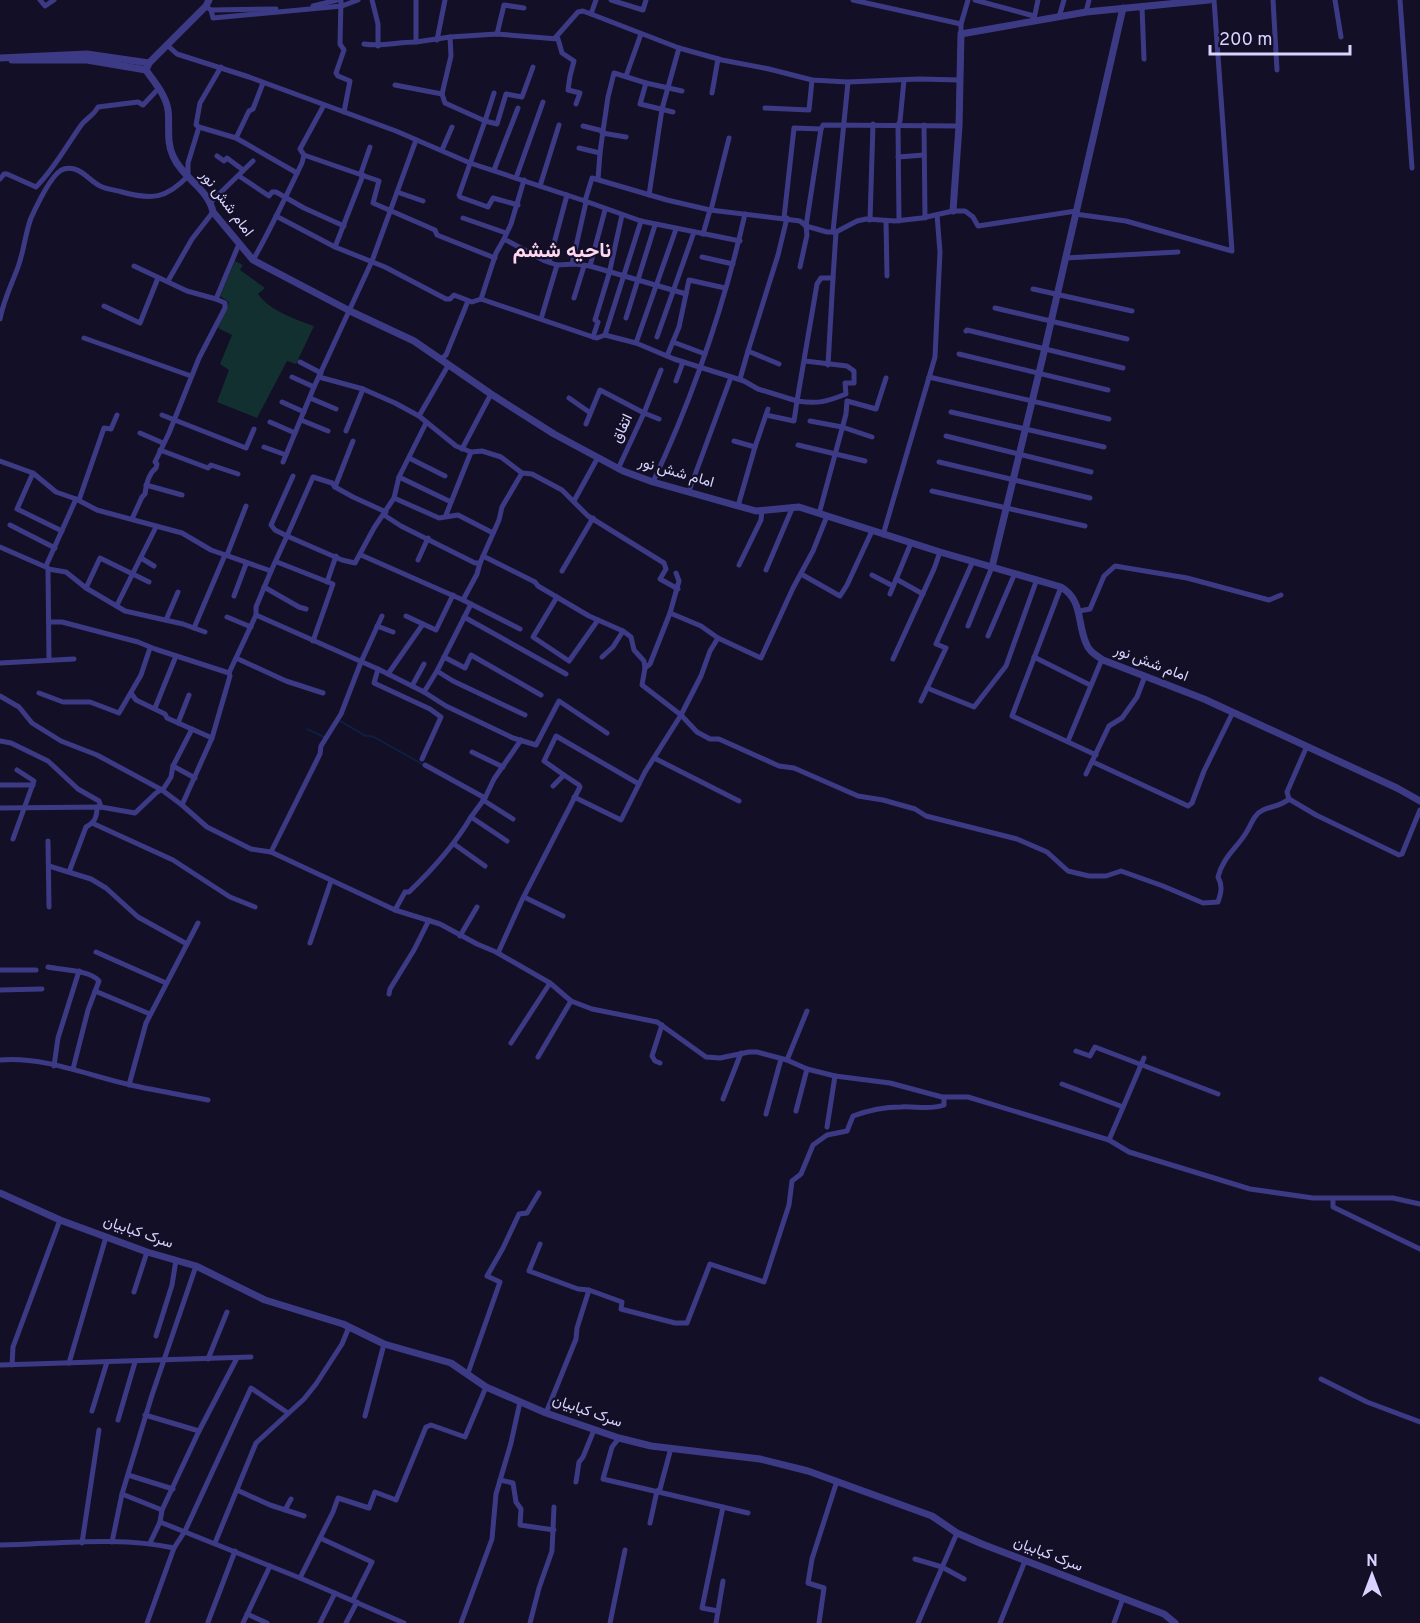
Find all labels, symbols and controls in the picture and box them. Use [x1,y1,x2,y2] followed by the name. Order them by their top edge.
[1210,18,1350,56] scale bar
[1219,29,1272,52] text: 200 m
[194,166,257,241] street label: امام شش نور
[513,238,611,265] district label: ناحیه ششم
[608,411,638,447] street label: اتفاق
[635,453,716,493] street label: امام شش نور
[1110,641,1191,687] street label: امام شش نور
[101,1212,176,1254] street label: سرک کبابیان
[550,1391,625,1433] street label: سرک کبابیان
[1011,1533,1085,1577] street label: سرک کبابیان
[1342,1545,1402,1605] north arrow
[1366,1552,1378,1572] text: N

